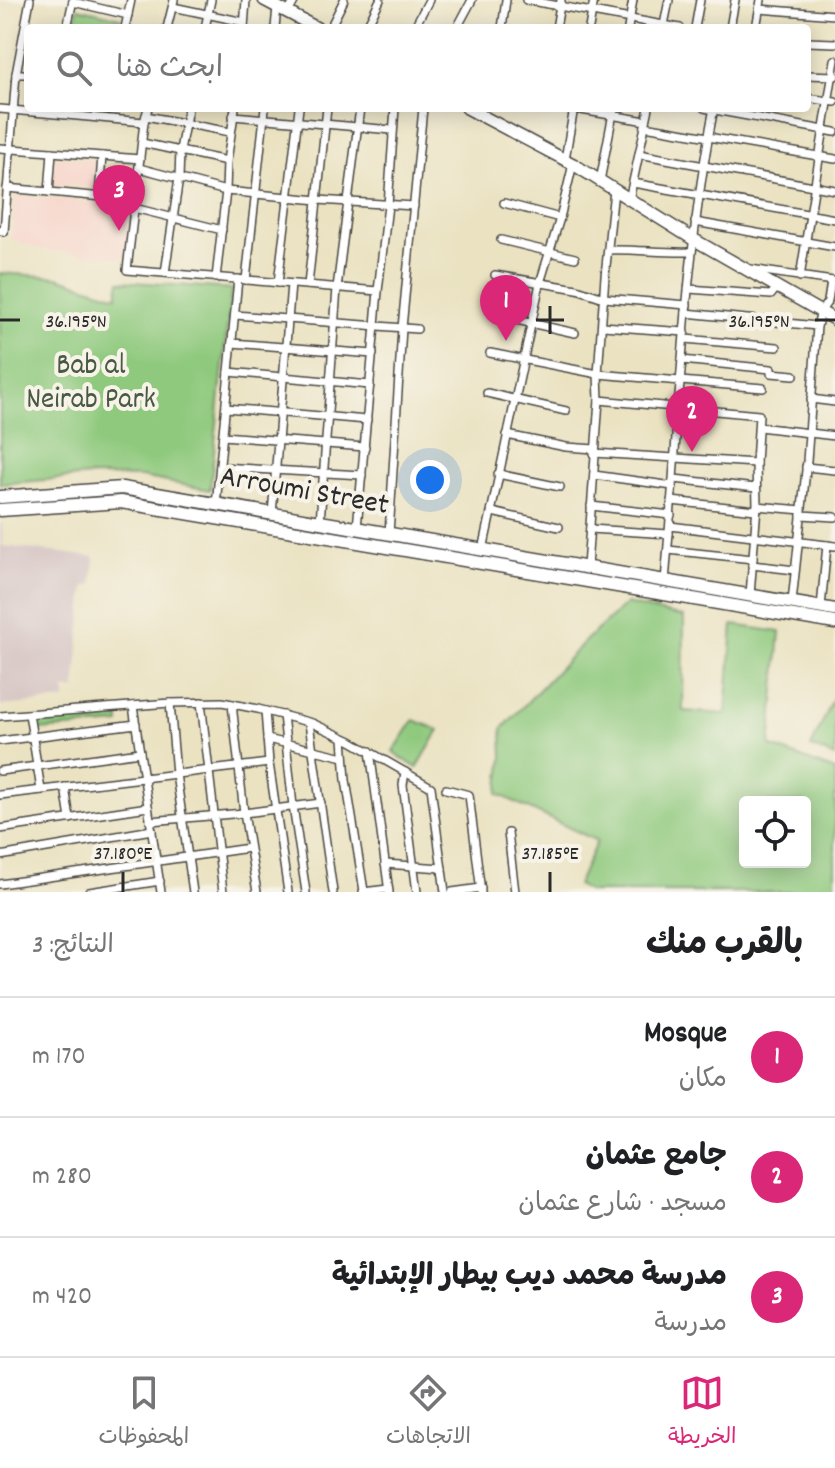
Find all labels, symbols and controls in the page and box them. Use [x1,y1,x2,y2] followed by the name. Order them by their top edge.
[24,24,811,112] search box
[52,46,96,90] icon: search
[116,49,223,92] text: ابحث هنا
[93,165,145,231] pin: 3
[480,275,532,341] pin: 1
[45,309,107,337] text: 36.195°N
[728,309,790,337] text: 36.195°N
[26,346,156,423] park label: Bab al Neirab Park
[666,386,718,452] pin: 2
[216,457,392,529] street label: Arroumi Street
[410,460,450,500] your location
[739,796,811,868] map controls
[739,796,811,868] button: locate
[94,841,152,869] text: 37.180°E
[521,841,579,869] text: 37.185°E
[646,922,803,971] text: بالقرب منك
[32,928,114,965] text: النتائج: 3
[644,1014,727,1057] text: Mosque
[32,1039,86,1076] text: 170 m
[774,1039,780,1076] text: 1
[679,1062,727,1099] text: مكان
[586,1137,727,1180] text: جامع عثمان
[32,1159,92,1196] text: 280 m
[771,1159,783,1196] text: 2
[518,1186,727,1223] text: مسجد · شارع عثمان
[332,1257,727,1300] text: مدرسة محمد ديب بيطار الإبتدائية
[32,1279,92,1316] text: 420 m
[771,1279,783,1316] text: 3
[655,1306,727,1343] text: مدرسة
[98,1371,189,1455] tab: المحفوظات
[386,1371,471,1455] tab: الاتجاهات
[668,1371,737,1455] tab: الخريطة

